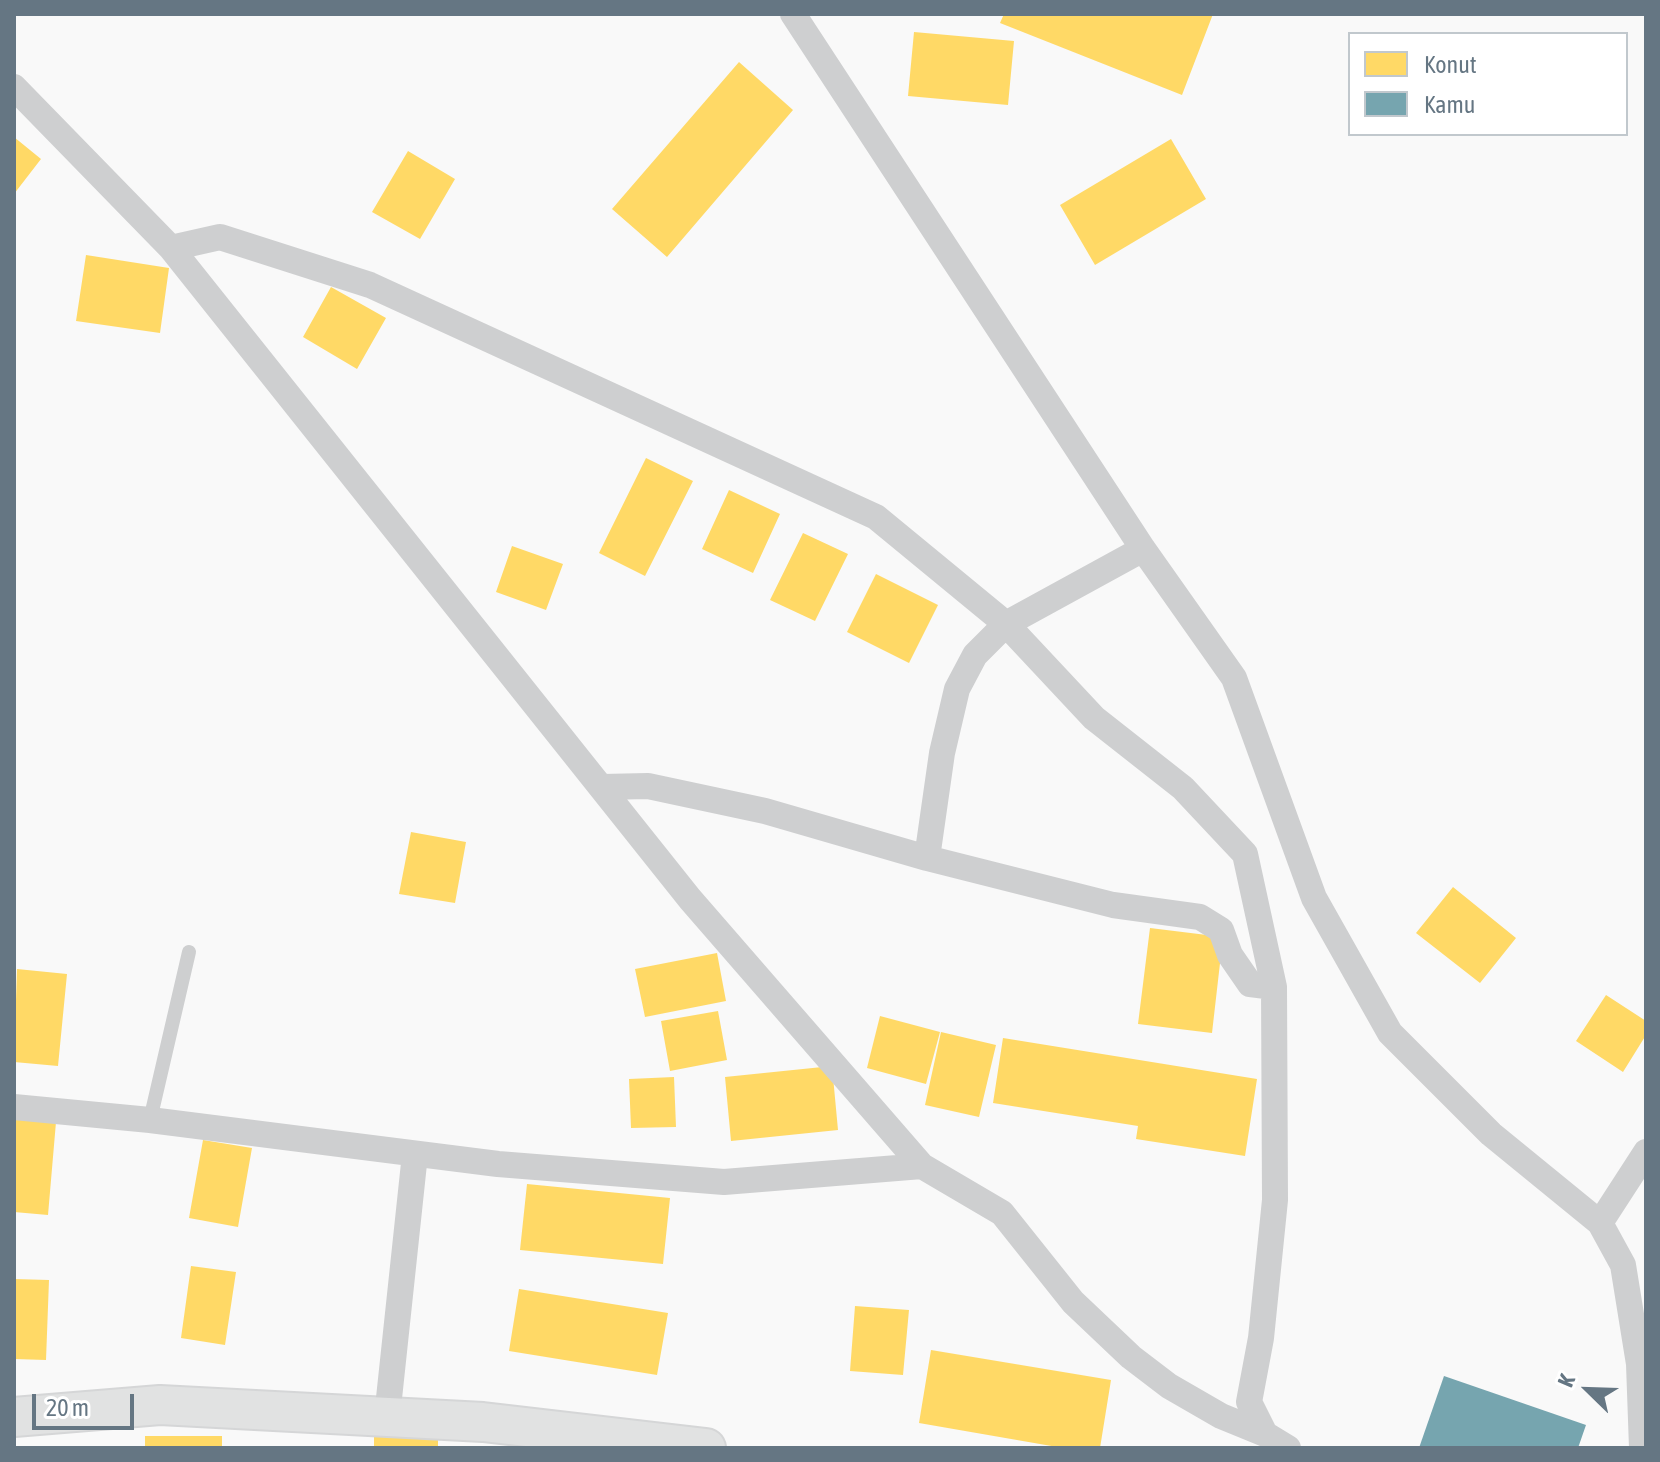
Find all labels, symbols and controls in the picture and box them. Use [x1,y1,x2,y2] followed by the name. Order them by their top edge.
[1348,32,1628,136] legend
[1424,51,1477,78] text: Konut
[1424,91,1475,118] text: Kamu
[1548,1350,1628,1430] north arrow
[1552,1371,1580,1391] text: K
[36,1378,138,1428] scale bar
[46,1394,89,1421] text: 20 m

